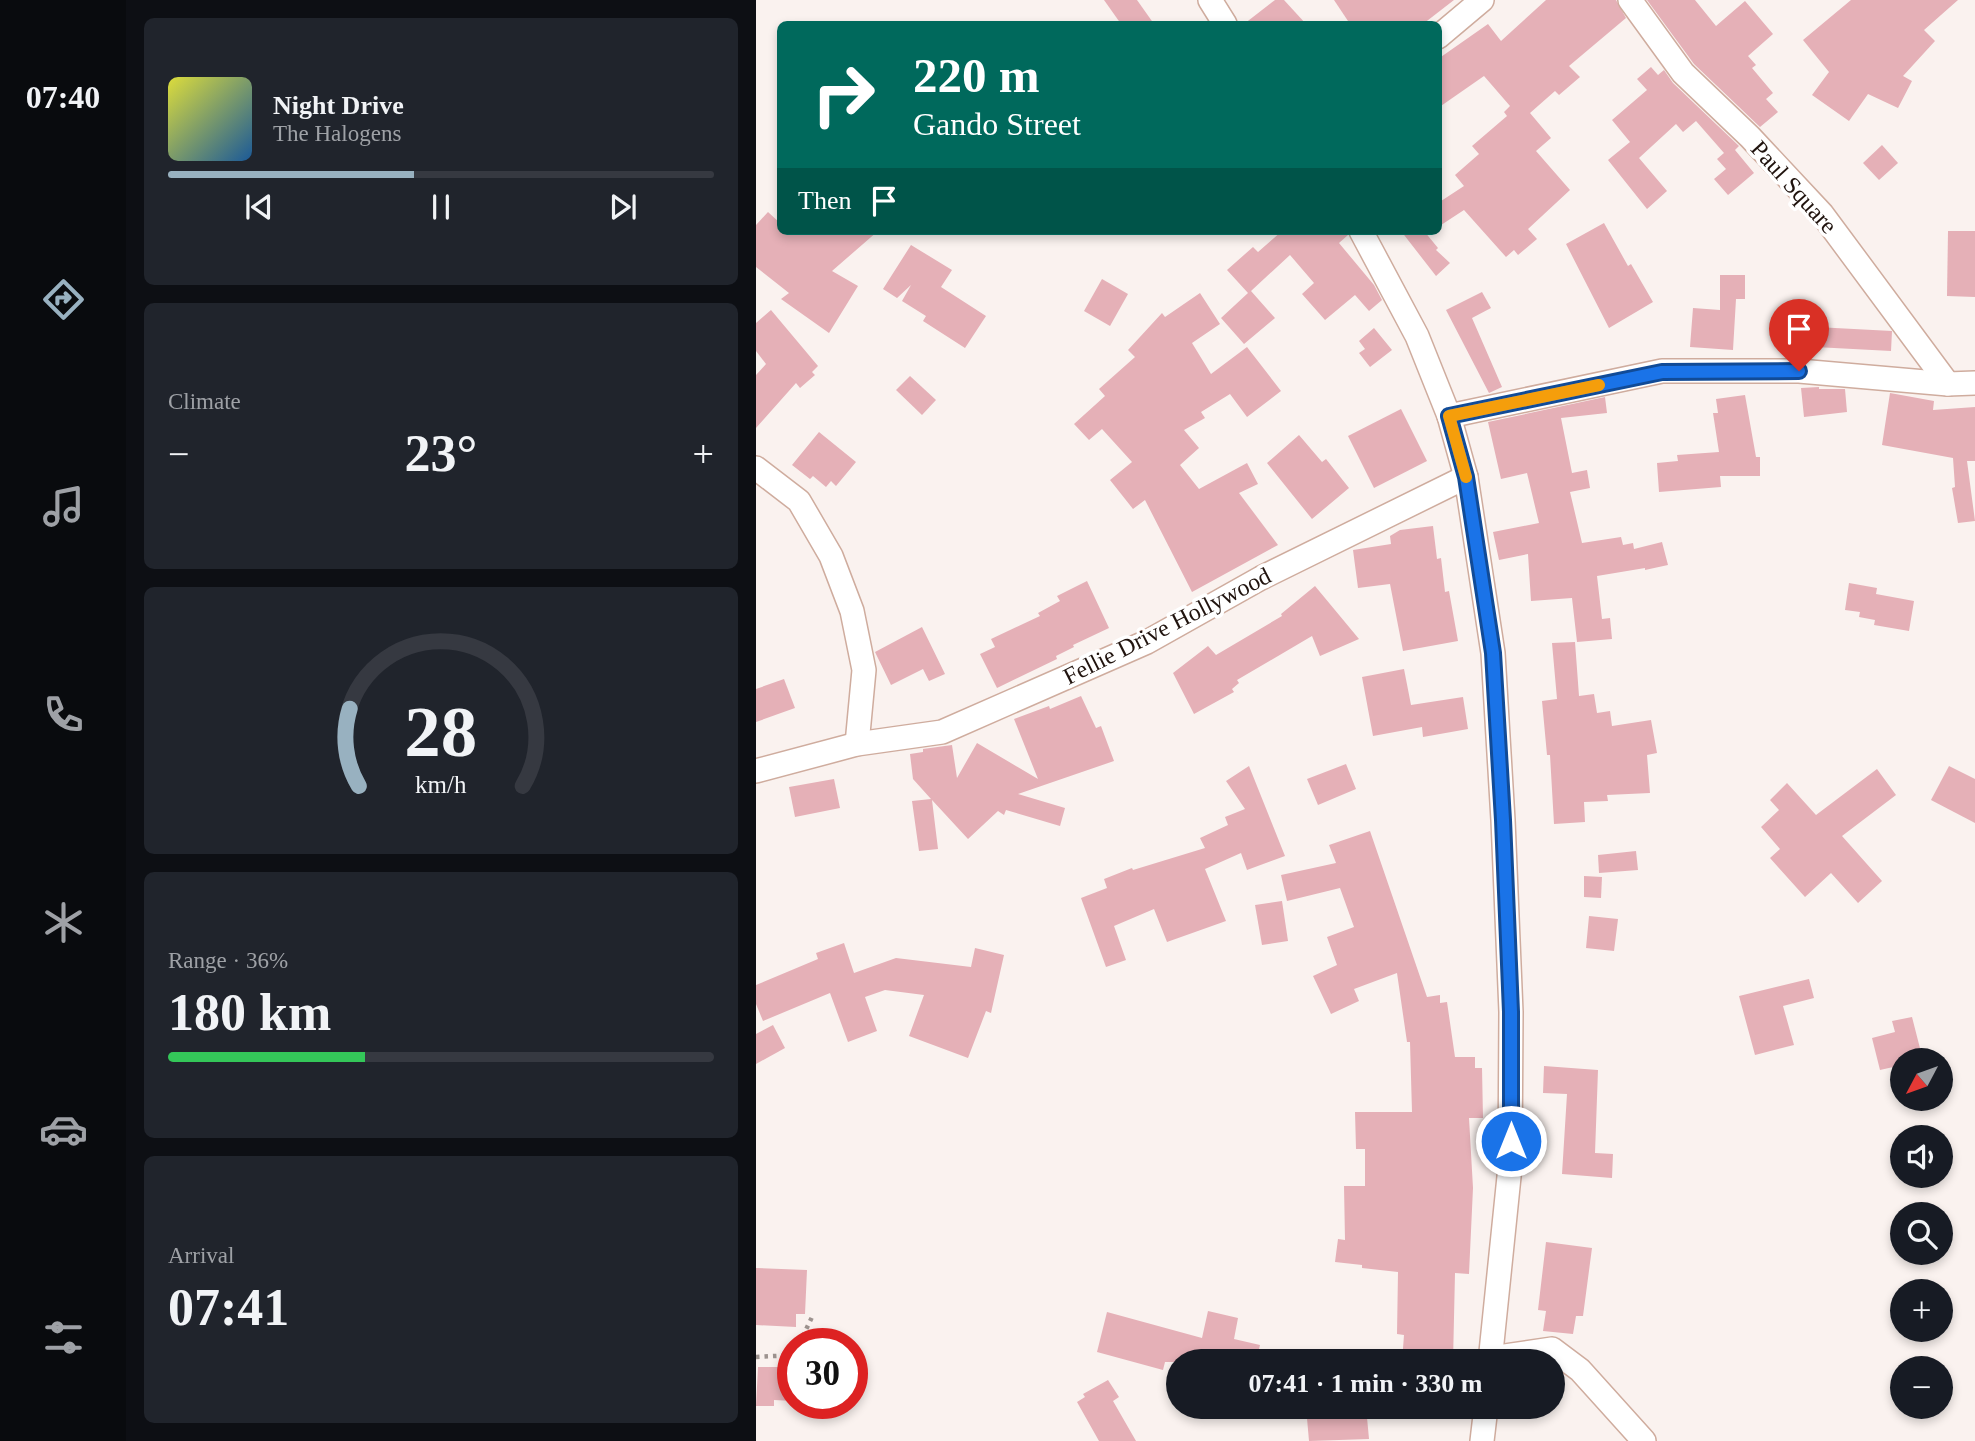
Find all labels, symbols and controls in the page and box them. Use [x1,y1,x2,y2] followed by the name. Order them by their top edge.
[913,48,1040,103] text: 220 m
[798,49,889,140] icon: right
[26,79,100,115] text: 07:40
[273,91,404,120] text: Night Drive
[913,106,1081,142] text: Gando Street
[273,121,401,146] text: The Halogens
[1746,135,1842,239] street label: Paul Square
[865,182,903,220] icon: arrive
[798,186,851,215] text: Then
[240,188,278,226] icon: previous
[422,188,460,226] icon: pause
[604,188,642,226] icon: next
[39,275,88,324] icon: directions
[1769,299,1829,371] pin
[1780,310,1818,348] icon: arrive
[168,389,241,414] text: Climate
[405,425,477,482] text: 23°
[168,433,189,475] text: −
[693,433,714,475] text: +
[39,482,88,531] icon: music
[1059,562,1275,690] street label: Fellie Drive Hollywood
[39,690,88,739] icon: phone
[405,692,477,773] text: 28
[415,771,467,798] text: km/h
[39,898,88,947] icon: climate
[168,948,288,973] text: Range · 36%
[168,984,331,1041] text: 180 km
[1890,1048,1953,1111] north arrow
[1890,1048,1953,1419] map controls
[1474,1104,1548,1178] position arrow
[39,1105,88,1154] icon: car
[1890,1125,1953,1188] button: sound
[1890,1202,1953,1265] button: search
[168,1243,234,1268] text: Arrival
[168,1279,289,1336] text: 07:41
[1890,1279,1953,1342] button: +
[39,1313,88,1362] icon: filters
[777,1328,868,1419] speed limit sign: 30
[1890,1356,1953,1419] button: −
[1249,1369,1483,1398] text: 07:41 · 1 min · 330 m

